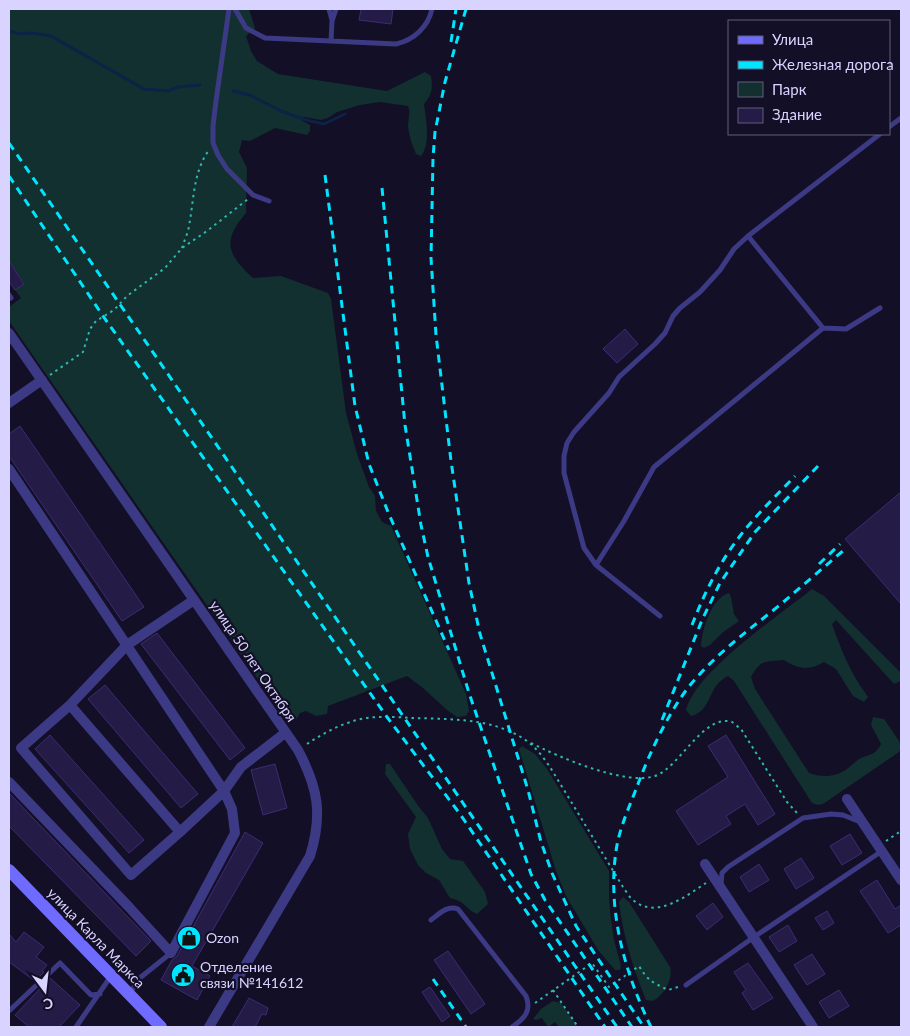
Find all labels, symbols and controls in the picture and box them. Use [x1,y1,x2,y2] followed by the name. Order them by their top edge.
[728,20,890,135] legend
[772,30,813,48] text: Улица
[772,55,894,73] text: Железная дорога
[772,80,807,98] text: Парк
[772,105,822,123] text: Здание
[206,597,300,725] street label: улица 50 лет Октября
[44,884,149,991] street label: улица Карла Маркса
[176,925,202,951] shop icon: Ozon
[206,929,239,946] place label: Ozon
[200,958,303,991] place label: Отделение связи №141612
[170,962,196,988] public building icon: Отделение связи №141612
[20,966,70,1016] north arrow
[41,995,55,1014] text: С

